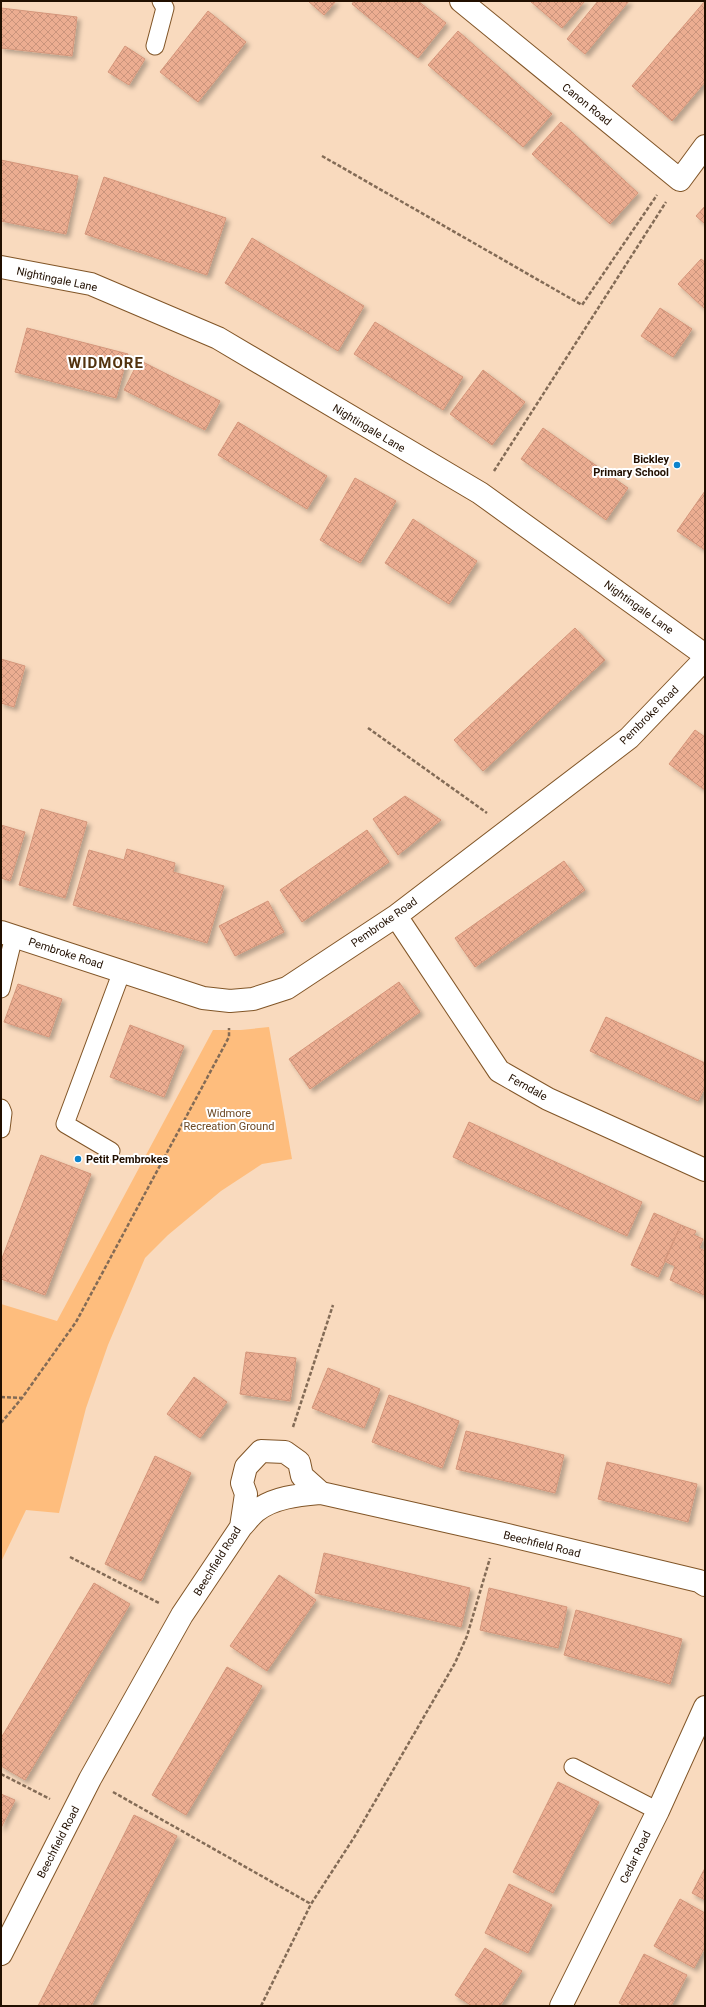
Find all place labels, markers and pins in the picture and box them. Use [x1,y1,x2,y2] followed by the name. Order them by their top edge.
[593,453,669,479] place label: Bickley Primary School
[672,460,682,470] marker: Bickley Primary School
[86,1153,169,1166] place label: Petit Pembrokes
[73,1154,83,1164] marker: Petit Pembrokes

